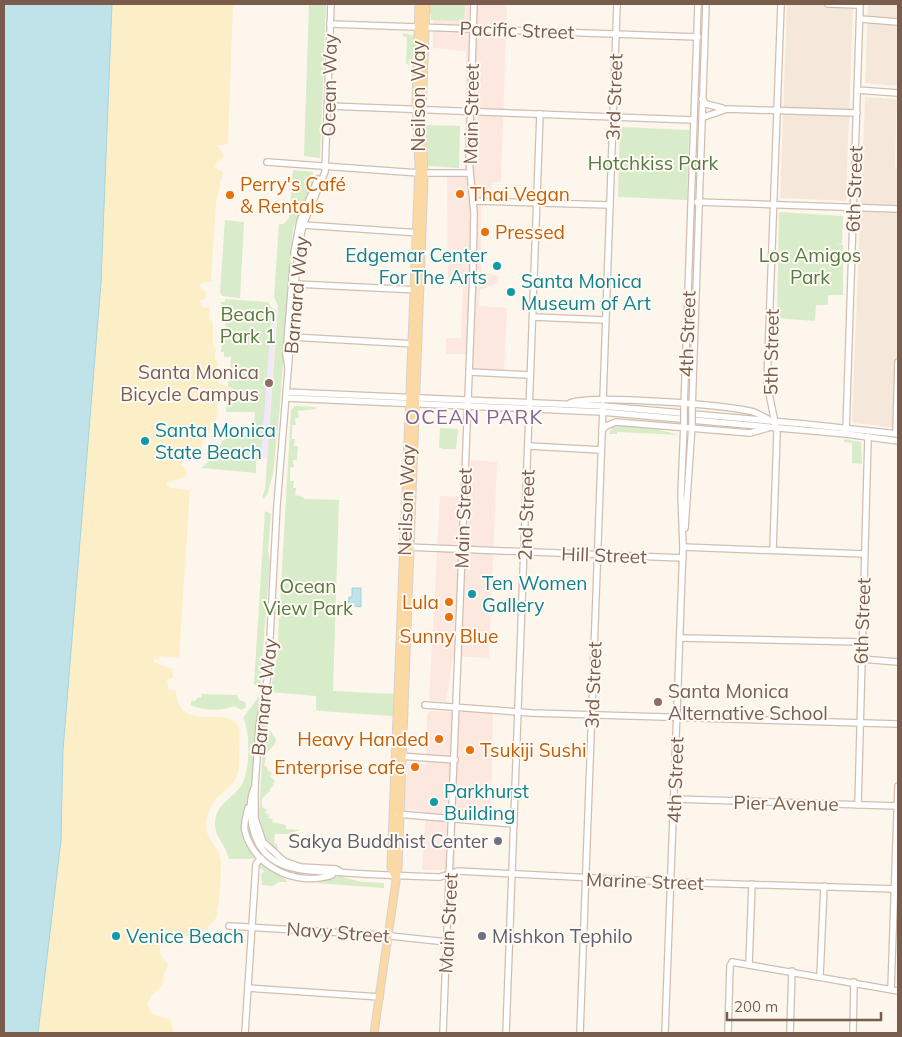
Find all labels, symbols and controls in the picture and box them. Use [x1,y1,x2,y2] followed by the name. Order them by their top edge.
[459,16,575,44] street label: Pacific Street
[316,33,342,137] street label: Ocean Way
[406,40,430,152] street label: Neilson Way
[600,53,628,141] street label: 3rd Street
[458,63,484,165] street label: Main Street
[840,145,868,233] street label: 6th Street
[588,151,718,175] park label: Hotchkiss Park
[240,172,346,218] place label: Perry's Café & Rentals
[470,182,570,206] place label: Thai Vegan
[454,188,466,200] marker: Thai Vegan
[224,189,236,201] marker: Perry's Café & Rentals
[495,220,565,244] place label: Pressed
[479,226,491,238] marker: Pressed
[279,235,313,355] street label: Barnard Way
[345,243,487,289] place label: Edgemar Center For The Arts
[759,243,861,289] park label: Los Amigos Park
[491,260,503,272] marker: Edgemar Center For The Arts
[521,269,651,315] place label: Santa Monica Museum of Art
[505,286,517,298] marker: Santa Monica Museum of Art
[673,290,701,378] street label: 4th Street
[220,302,276,348] park label: Beach Park 1
[758,308,784,396] street label: 5th Street
[120,360,259,406] place label: Santa Monica Bicycle Campus
[263,377,275,389] marker: Santa Monica Bicycle Campus
[405,404,543,429] district label: OCEAN PARK
[155,418,276,464] place label: Santa Monica State Beach
[139,435,151,447] marker: Santa Monica State Beach
[392,444,420,556] street label: Neilson Way
[449,467,477,569] street label: Main Street
[512,469,540,561] street label: 2nd Street
[561,542,648,568] street label: Hill Street
[482,571,587,617] place label: Ten Women Gallery
[263,574,353,620] park label: Ocean View Park
[848,577,876,665] street label: 6th Street
[466,588,478,600] marker: Ten Women Gallery
[402,590,439,614] place label: Lula
[443,596,455,608] marker: Lula
[443,611,455,623] marker: Sunny Blue
[400,624,498,648] place label: Sunny Blue
[246,637,282,757] street label: Barnard Way
[579,641,607,729] street label: 3rd Street
[668,679,828,725] place label: Santa Monica Alternative School
[652,696,664,708] marker: Santa Monica Alternative School
[297,727,429,751] place label: Heavy Handed
[433,733,445,745] marker: Heavy Handed
[661,736,689,824] street label: 4th Street
[480,738,587,762] place label: Tsukiji Sushi
[464,744,476,756] marker: Tsukiji Sushi
[274,755,405,779] place label: Enterprise cafe
[409,761,421,773] marker: Enterprise cafe
[444,779,529,825] place label: Parkhurst Building
[733,790,839,816] street label: Pier Avenue
[428,796,440,808] marker: Parkhurst Building
[288,829,488,853] place label: Sakya Buddhist Center
[492,835,504,847] marker: Sakya Buddhist Center
[586,867,705,895] street label: Marine Street
[433,872,463,974] street label: Main Street
[286,916,391,948] street label: Navy Street
[126,924,244,948] place label: Venice Beach
[492,924,633,948] place label: Mishkon Tephilo
[110,930,122,942] marker: Venice Beach
[476,930,488,942] marker: Mishkon Tephilo
[727,990,881,1022] scale bar
[734,997,778,1016] text: 200 m

